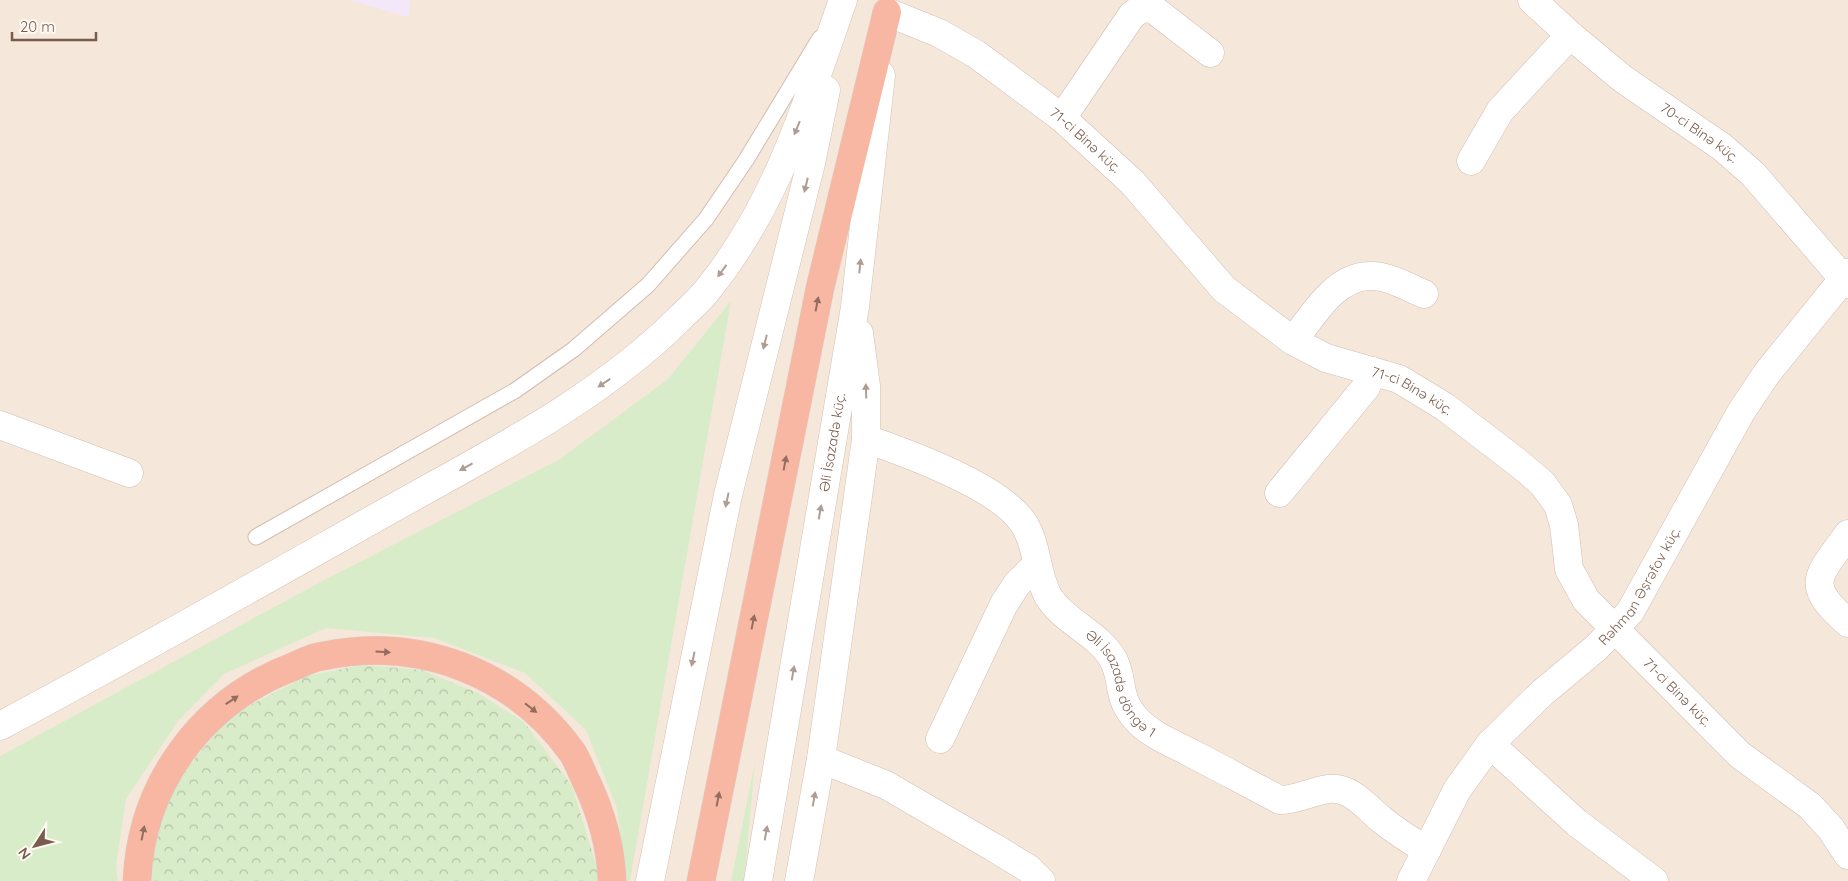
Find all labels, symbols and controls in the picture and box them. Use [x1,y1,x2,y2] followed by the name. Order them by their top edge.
[12,10,96,42] scale bar
[20,17,55,36] text: 20 m
[1657,98,1743,167] street label: 70-ci Binə küç.
[1046,103,1125,177] street label: 71-ci Binə küç.
[793,121,801,136] one-way arrow
[801,177,809,192] one-way arrow
[856,257,864,273] one-way arrow
[717,264,727,278] one-way arrow
[813,296,821,311] one-way arrow
[761,335,769,350] one-way arrow
[1369,363,1457,419] street label: 71-ci Binə küç.
[598,378,611,388] one-way arrow
[861,382,869,398] one-way arrow
[815,391,849,493] street label: Əli İsazadə küç.
[781,456,789,471] one-way arrow
[459,463,472,472] one-way arrow
[722,493,730,509] one-way arrow
[817,504,825,520] one-way arrow
[1594,524,1684,649] street label: Rəhman Əşrəfov küç.
[749,615,757,630] one-way arrow
[1082,626,1159,741] street label: Əli İsazadə döngə 1
[375,648,391,656] one-way arrow
[689,652,697,667] one-way arrow
[1640,654,1716,730] street label: 71-ci Binə küç.
[790,664,798,680] one-way arrow
[225,695,238,705] one-way arrow
[525,702,538,713] one-way arrow
[714,790,722,806] one-way arrow
[810,790,818,806] one-way arrow
[10,821,60,871] north arrow
[140,824,148,840] one-way arrow
[763,825,771,841] one-way arrow
[14,844,35,863] text: N

